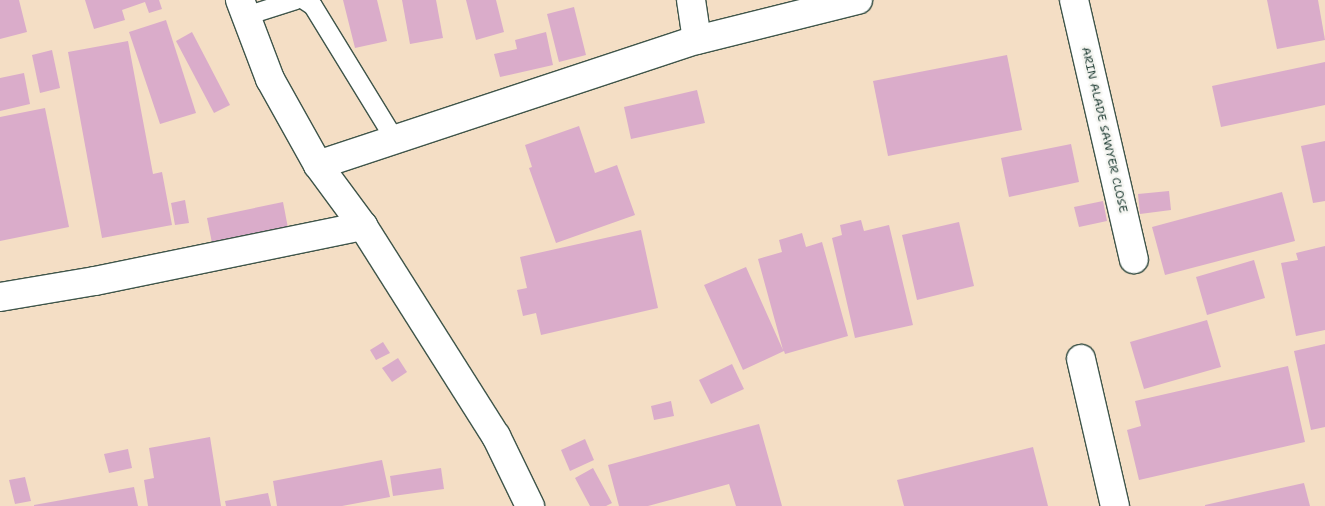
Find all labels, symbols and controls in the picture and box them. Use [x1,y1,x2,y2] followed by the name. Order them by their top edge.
[1078,46,1130,214] street label: ARIN ALADE SAWYER CLOSE

